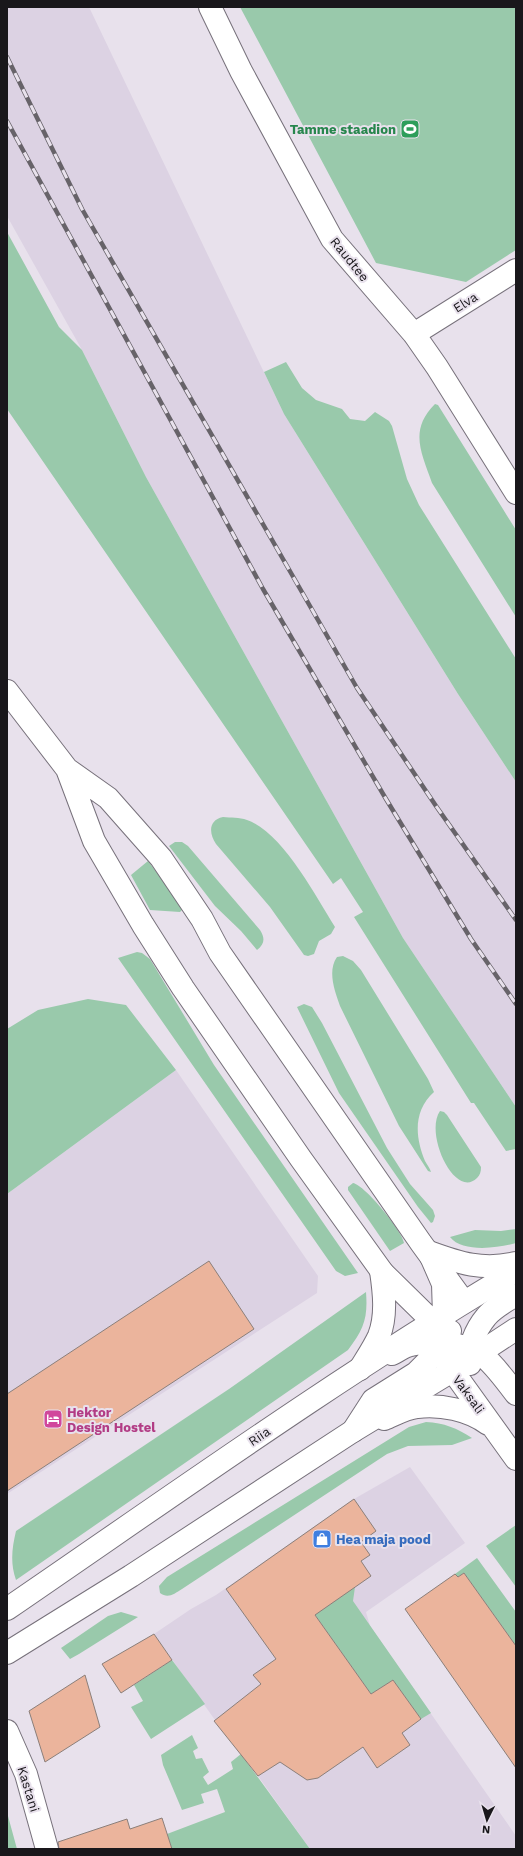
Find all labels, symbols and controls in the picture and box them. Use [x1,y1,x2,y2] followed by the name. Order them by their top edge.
[399,118,421,140] sports icon: Tamme staadion
[290,122,396,137] place label: Tamme staadion
[327,234,372,284] street label: Raudtee
[450,289,481,316] street label: Elva
[450,1372,488,1416] street label: Vaksali
[67,1405,156,1435] place label: Hektor Design Hostel
[42,1408,64,1430] hotel icon: Hektor Design Hostel
[246,1423,273,1449] street label: Riia
[311,1528,333,1550] shop icon: Hea maja pood
[336,1532,431,1547] place label: Hea maja pood
[14,1765,43,1814] street label: Kastani
[467,1800,507,1840] north arrow
[482,1823,491,1836] text: N

